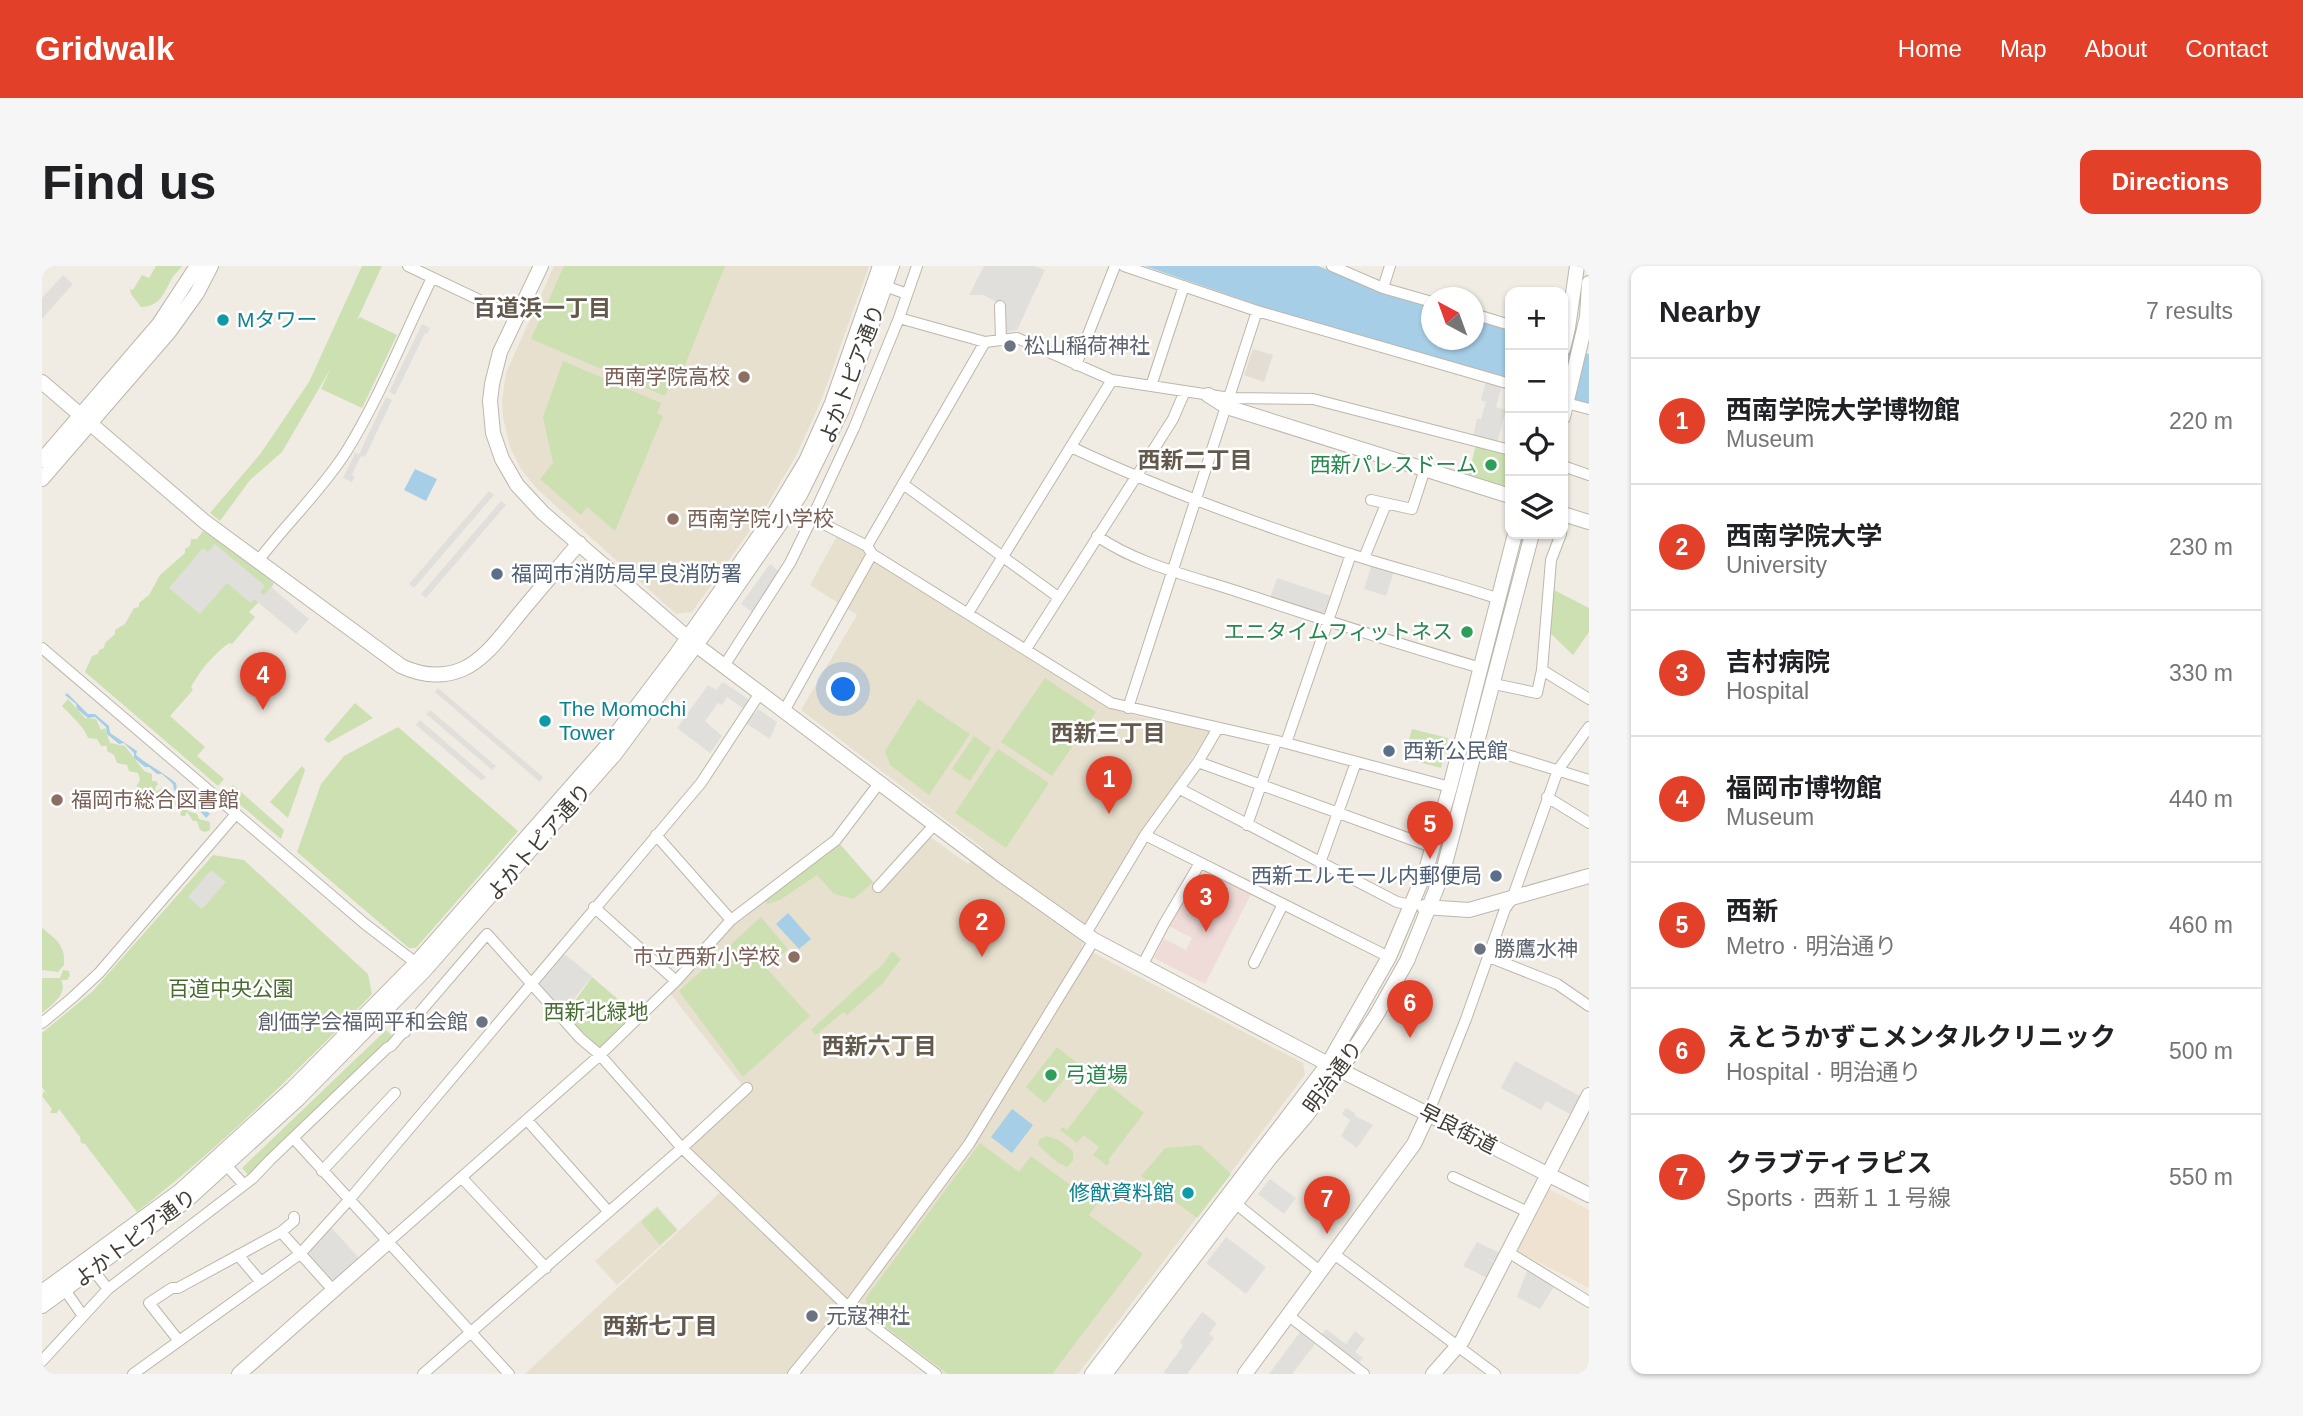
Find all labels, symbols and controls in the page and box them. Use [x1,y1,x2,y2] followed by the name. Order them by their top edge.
[35,30,174,67] text: Gridwalk
[1898,35,1962,62] text: Home
[2000,35,2047,62] text: Map
[2085,35,2147,62] text: About
[2185,35,2268,62] text: Contact
[2080,150,2261,214] button: Directions
[42,155,216,209] text: Find us
[1421,287,1484,350] north arrow
[1505,287,1568,539] map controls
[1505,287,1568,350] button: +
[473,295,611,321] district label: 百道浜一丁目
[1659,295,1761,328] text: Nearby
[2146,298,2233,324] text: 7 results
[814,301,889,447] street label: よかトピア通り
[237,308,318,331] place label: Mタワー
[215,312,231,328] marker: Mタワー
[1024,334,1150,357] place label: 松山稲荷神社
[1002,338,1018,354] marker: 松山稲荷神社
[1505,350,1568,413] button: −
[604,365,730,388] place label: 西南学院高校
[736,369,752,385] marker: 西南学院高校
[1726,395,1960,425] text: 西南学院大学博物館
[1676,408,1688,434] text: 1
[2169,408,2233,434] text: 220 m
[1505,413,1568,476] button: locate
[1726,426,1814,452] text: Museum
[1138,447,1253,473] district label: 西新二丁目
[1310,453,1477,476] place label: 西新パレスドーム
[1483,457,1499,473] marker: 西新パレスドーム
[1505,476,1568,539] button: layers
[687,507,834,530] place label: 西南学院小学校
[665,511,681,527] marker: 西南学院小学校
[1726,521,1882,551] text: 西南学院大学
[1676,534,1688,560] text: 2
[2169,534,2233,560] text: 230 m
[1726,552,1827,578] text: University
[511,562,742,585] place label: 福岡市消防局早良消防署
[489,566,505,582] marker: 福岡市消防局早良消防署
[1224,620,1453,643] place label: エニタイムフィットネス
[1459,624,1475,640] marker: エニタイムフィットネス
[1726,647,1830,677] text: 吉村病院
[240,652,286,710] pin: 4
[1676,660,1688,686] text: 3
[2169,660,2233,686] text: 330 m
[826,672,860,706] your location
[1726,678,1809,704] text: Hospital
[559,697,686,744] place label: The Momochi Tower
[537,713,553,729] marker: The Momochi Tower
[1051,720,1166,746] district label: 西新三丁目
[1403,739,1508,762] place label: 西新公民館
[1381,743,1397,759] marker: 西新公民館
[1086,756,1132,814] pin: 1
[1726,773,1882,803] text: 福岡市博物館
[482,779,596,905] street label: よかトピア通り
[1676,786,1688,812] text: 4
[2169,786,2233,812] text: 440 m
[71,788,239,811] place label: 福岡市総合図書館
[49,792,65,808] marker: 福岡市総合図書館
[1407,801,1453,859] pin: 5
[1726,804,1814,830] text: Museum
[1251,864,1482,887] place label: 西新エルモール内郵便局
[1488,868,1504,884] marker: 西新エルモール内郵便局
[1183,874,1229,932] pin: 3
[1726,896,1778,926] text: 西新
[959,899,1005,957] pin: 2
[1676,912,1688,938] text: 5
[2169,912,2233,938] text: 460 m
[1726,933,1897,959] text: Metro · 明治通り
[1494,937,1578,960] place label: 勝鷹水神
[1472,941,1488,957] marker: 勝鷹水神
[633,945,780,968] place label: 市立西新小学校
[786,949,802,965] marker: 市立西新小学校
[168,977,294,1000] park label: 百道中央公園
[1387,980,1433,1038] pin: 6
[544,1000,649,1023] park label: 西新北緑地
[258,1010,468,1033] place label: 創価学会福岡平和会館
[474,1014,490,1030] marker: 創価学会福岡平和会館
[1726,1022,2116,1052] text: えとうかずこメンタルクリニック
[822,1033,937,1059] district label: 西新六丁目
[1299,1036,1367,1117] street label: 明治通り
[1676,1038,1688,1064] text: 6
[2169,1038,2233,1064] text: 500 m
[1726,1059,1922,1085] text: Hospital · 明治通り
[1065,1063,1128,1086] place label: 弓道場
[1043,1067,1059,1083] marker: 弓道場
[1416,1099,1501,1158] street label: 早良街道
[1726,1148,1932,1178] text: クラブティラピス
[1676,1164,1688,1190] text: 7
[2169,1164,2233,1190] text: 550 m
[1304,1176,1350,1234] pin: 7
[1069,1181,1174,1204] place label: 修猷資料館
[69,1184,200,1291] street label: よかトピア通り
[1180,1185,1196,1201] marker: 修猷資料館
[1726,1185,1951,1211] text: Sports · 西新１１号線
[826,1304,910,1327] place label: 元寇神社
[804,1308,820,1324] marker: 元寇神社
[603,1313,718,1339] district label: 西新七丁目

